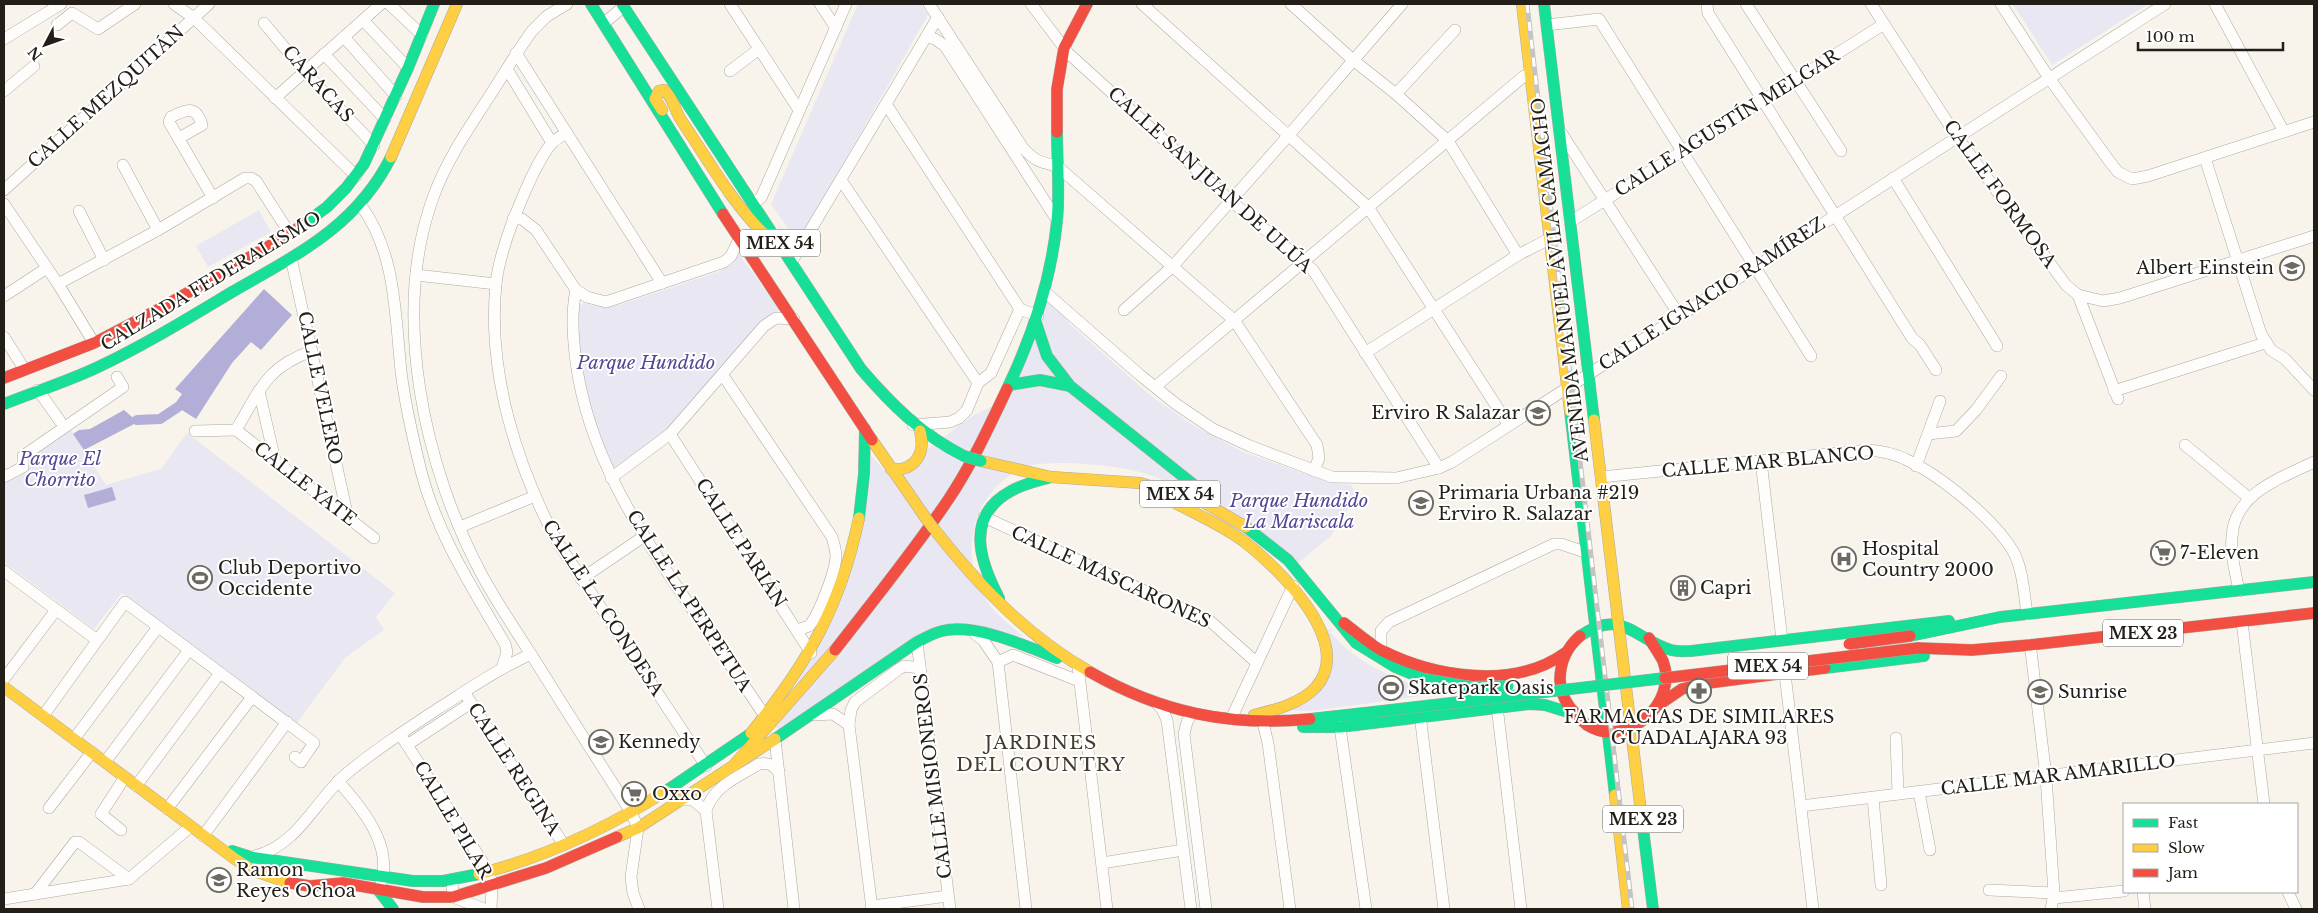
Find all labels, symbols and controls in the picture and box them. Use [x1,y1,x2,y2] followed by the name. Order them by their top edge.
[20,20,70,70] north arrow
[2138,20,2283,52] scale bar
[24,21,188,173] street label: CALLE MEZQUITÁN
[2146,27,2195,46] text: 100 m
[278,41,358,127] street label: CARACAS
[1610,43,1844,201] street label: CALLE AGUSTÍN MELGAR
[1103,82,1318,278] street label: CALLE SAN JUAN DE ULÚA
[1526,96,1593,465] street label: AVENIDA MANUEL ÁVILA CAMACHO
[1939,116,2062,273] street label: CALLE FORMOSA
[97,206,325,356] street label: CALZADA FEDERALISMO
[1594,212,1829,375] street label: CALLE IGNACIO RAMÍREZ
[740,230,820,256] road number: MEX 54
[2279,255,2305,281] school or university icon: Albert Einstein
[2135,257,2274,279] place label: Albert Einstein
[293,309,347,467] street label: CALLE VELERO
[576,352,715,374] park label: Parque Hundido
[1525,400,1551,426] school or university icon: Erviro R Salazar
[1371,402,1520,424] place label: Erviro R Salazar
[249,437,361,531] street label: CALLE YATE
[1661,442,1875,482] street label: CALLE MAR BLANCO
[18,448,101,491] park label: Parque El Chorrito
[691,474,792,612] street label: CALLE PARIÁN
[1140,480,1220,508] road number: MEX 54
[1438,482,1639,525] place label: Primaria Urbana #219 Erviro R. Salazar
[1229,490,1368,533] park label: Parque Hundido La Mariscala
[1408,490,1434,516] school or university icon: Primaria Urbana #219 Erviro R. Salazar
[622,506,757,697] street label: CALLE LA PERPETUA
[538,516,669,701] street label: CALLE LA CONDESA
[1008,521,1214,633] street label: CALLE MASCARONES
[1862,538,1994,581] place label: Hospital Country 2000
[2150,540,2176,566] supermarket icon: 7-Eleven
[2180,542,2259,564] place label: 7-Eleven
[1831,546,1857,572] hospital icon: Hospital Country 2000
[218,557,361,600] place label: Club Deportivo Occidente
[187,565,213,591] sports icon: Club Deportivo Occidente
[1670,575,1696,601] building icon: Capri
[1700,577,1751,599] place label: Capri
[2103,620,2183,646] road number: MEX 23
[1728,652,1808,679] road number: MEX 54
[909,672,957,880] street label: CALLE MISIONEROS
[1378,675,1404,701] sports icon: Skatepark Oasis
[1408,677,1554,699] place label: Skatepark Oasis
[1686,678,1712,704] pharmacy icon: FARMACIAS DE SIMILARES GUADALAJARA 93
[2027,679,2053,705] school or university icon: Sunrise
[2058,681,2127,703] place label: Sunrise
[463,699,565,840] street label: CALLE REGINA
[1564,706,1834,749] place label: FARMACIAS DE SIMILARES GUADALAJARA 93
[588,729,614,755] school or university icon: Kennedy
[618,731,701,753] place label: Kennedy
[956,731,1126,776] district label: JARDINES DEL COUNTRY
[1939,750,2177,800] street label: CALLE MAR AMARILLO
[409,757,497,884] street label: CALLE PILAR
[621,781,647,807] supermarket icon: Oxxo
[652,783,702,805] place label: Oxxo
[2123,803,2298,893] legend
[1603,806,1683,832] road number: MEX 23
[2168,813,2199,832] text: Fast
[2168,838,2205,857] text: Slow
[236,859,356,902] place label: Ramon Reyes Ochoa
[2166,863,2198,882] text: Jam
[206,867,232,893] school or university icon: Ramon Reyes Ochoa

